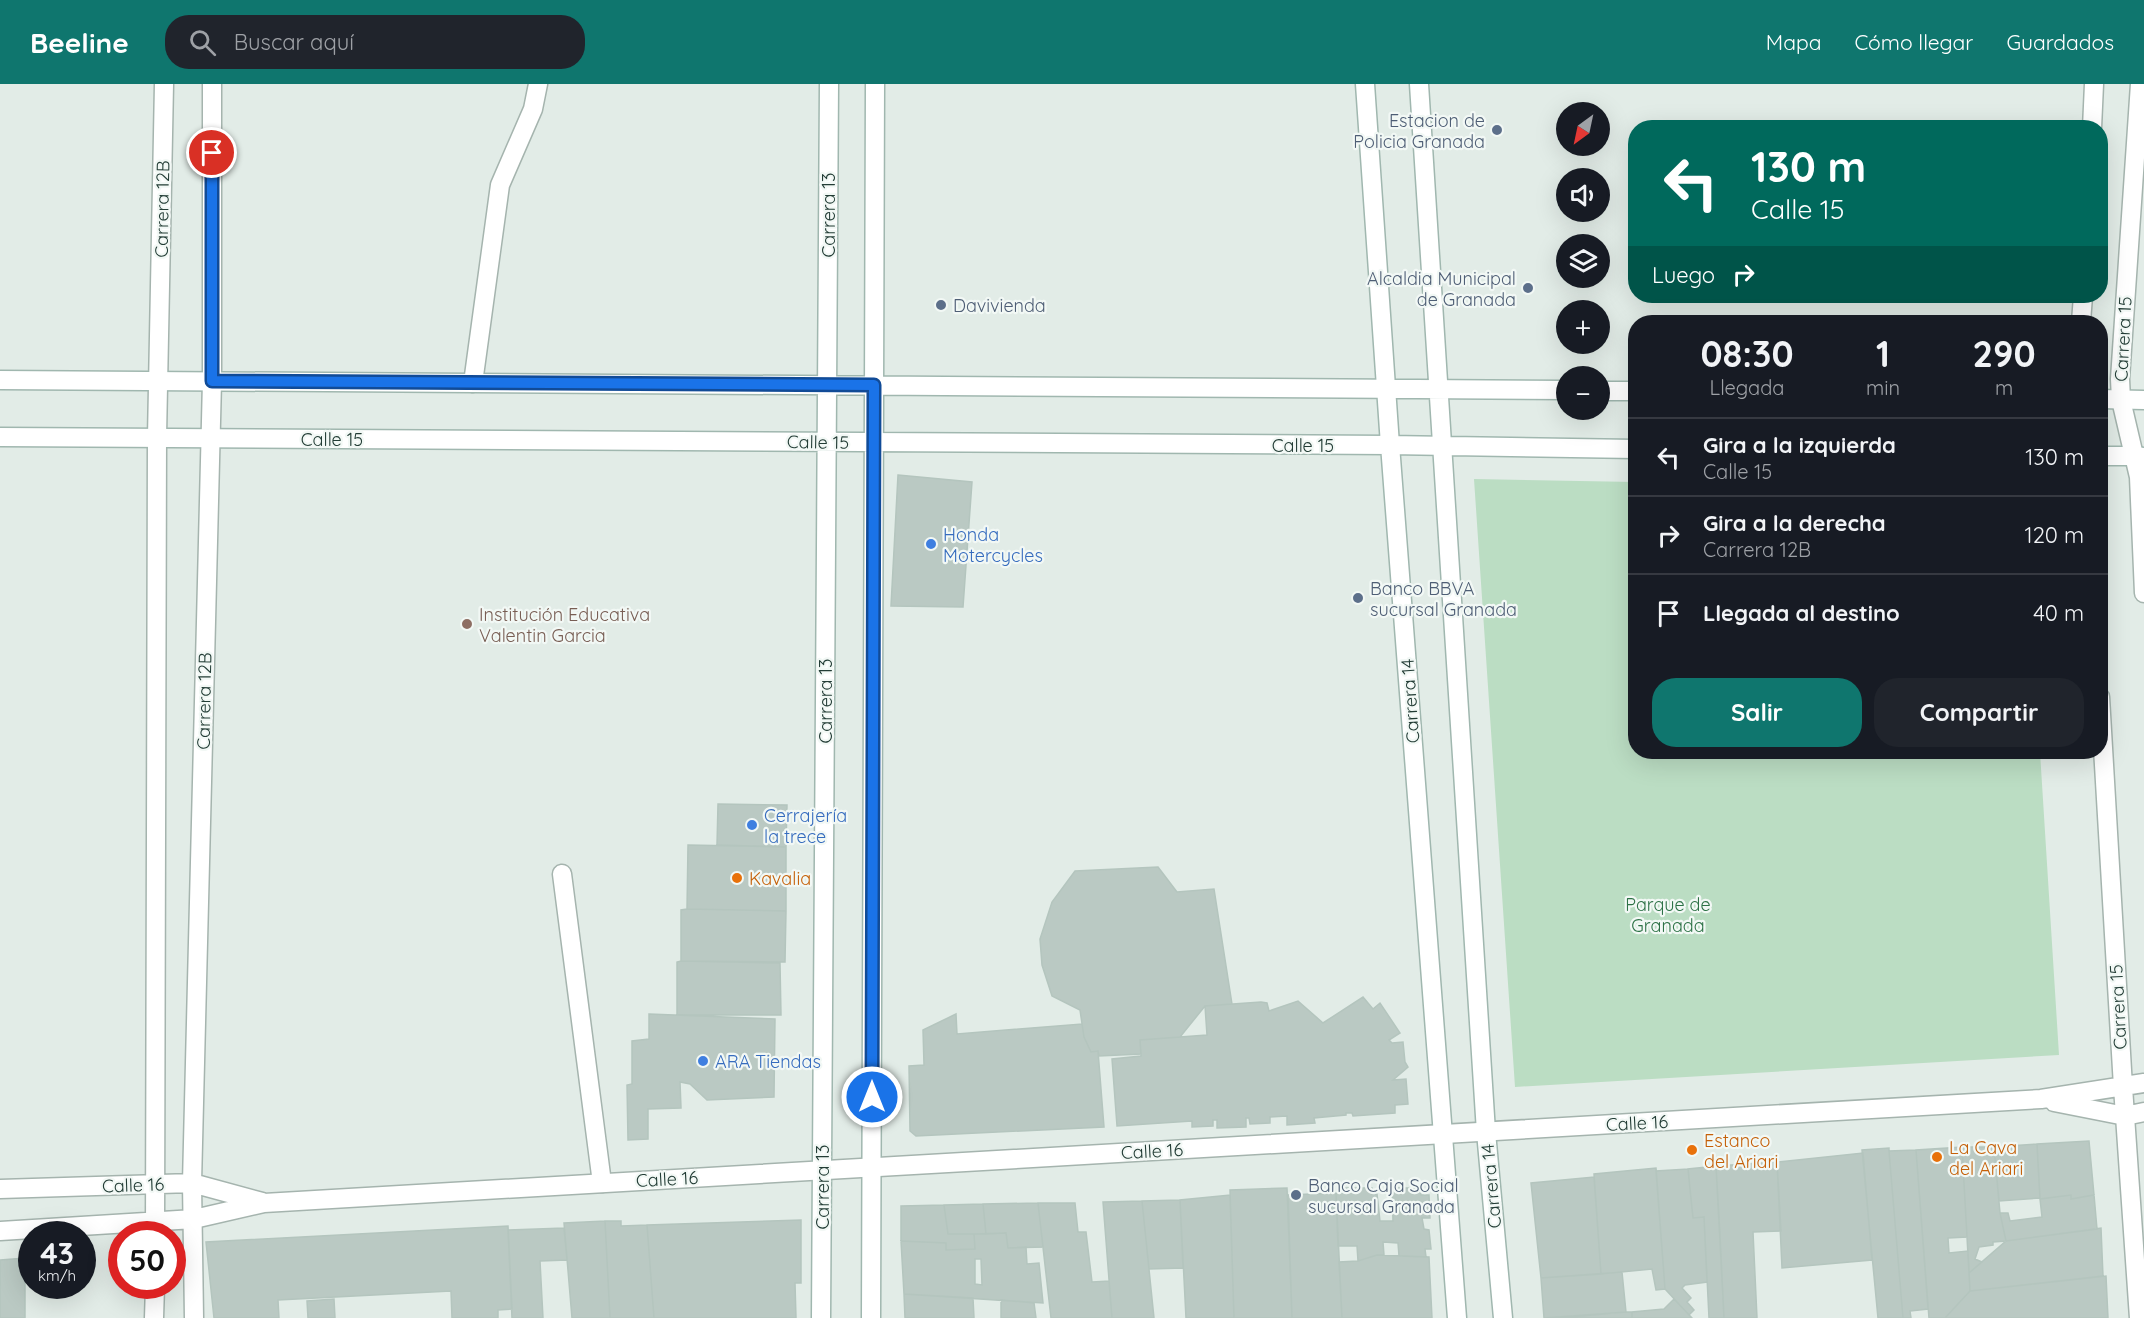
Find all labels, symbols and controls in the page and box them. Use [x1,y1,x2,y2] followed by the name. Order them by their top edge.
[165,15,585,69] search box
[30,25,129,60] text: Beeline
[186,26,219,59] icon: search
[234,28,354,56] text: Buscar aquí
[1766,29,1821,55] text: Mapa
[1854,29,1973,55] text: Cómo llegar
[2006,29,2114,55] text: Guardados
[1556,102,1610,156] north arrow
[1556,102,1610,420] map controls
[1353,109,1485,153] place label: Estacion de Policia Granada
[1490,123,1504,137] marker: Estacion de Policia Granada
[186,127,237,178] pin
[195,136,228,169] icon: arrive
[1751,140,1866,193] text: 130 m
[1652,144,1730,222] icon: left
[150,160,174,258] street label: Carrera 12B
[1556,168,1610,222] button: sound
[817,173,840,257] street label: Carrera 13
[1751,192,1844,226] text: Calle 15
[1556,234,1610,288] button: layers
[1727,258,1760,291] icon: right
[1652,261,1715,289] text: Luego
[1367,267,1516,311] place label: Alcaldia Municipal de Granada
[1521,281,1535,295] marker: Alcaldia Municipal de Granada
[953,294,1046,317] place label: Davivienda
[2109,296,2137,382] street label: Carrera 15
[934,298,948,312] marker: Davivienda
[1556,300,1610,354] button: +
[1700,331,1794,376] text: 08:30
[1876,331,1890,376] text: 1
[1973,331,2036,376] text: 290
[1556,366,1610,420] button: −
[1710,375,1784,400] text: Llegada
[1866,375,1900,400] text: min
[1995,375,2013,400] text: m
[301,428,363,451] street label: Calle 15
[787,430,849,454] street label: Calle 15
[1703,431,1896,459] text: Gira a la izquierda
[1272,434,1334,457] street label: Calle 15
[1652,441,1685,474] icon: left
[2025,443,2084,471] text: 130 m
[1703,459,1772,484] text: Calle 15
[1703,509,1886,537] text: Gira a la derecha
[1652,519,1685,552] icon: right
[2025,521,2084,549] text: 120 m
[943,523,1043,567] place label: Honda Motercycles
[924,537,938,551] marker: Honda Motercycles
[1703,537,1811,562] text: Carrera 12B
[1370,577,1517,621] place label: Banco BBVA sucursal Granada
[1351,591,1365,605] marker: Banco BBVA sucursal Granada
[1652,597,1685,630] icon: arrive
[1703,599,1900,627] text: Llegada al destino
[2033,599,2084,627] text: 40 m
[479,603,650,647] place label: Institución Educativa Valentin Garcia
[460,617,474,631] marker: Institución Educativa Valentin Garcia
[192,652,216,750] street label: Carrera 12B
[1396,658,1424,744] street label: Carrera 14
[814,659,837,743] street label: Carrera 13
[1652,678,1862,747] button: Salir
[1874,678,2084,747] button: Compartir
[764,804,847,848] place label: Cerrajería la trece
[745,818,759,832] marker: Cerrajería la trece
[749,867,811,890] place label: Kavalia
[730,871,744,885] marker: Kavalia
[1625,893,1711,937] park label: Parque de Granada
[2104,964,2132,1050] street label: Carrera 15
[715,1050,821,1073] place label: ARA Tiendas
[696,1054,710,1068] marker: ARA Tiendas
[840,1065,904,1129] position arrow
[1605,1110,1669,1136] street label: Calle 16
[1704,1129,1778,1173] place label: Estanco del Ariari
[1949,1136,2023,1180] place label: La Cava del Ariari
[1120,1138,1184,1164] street label: Calle 16
[1476,1143,1506,1229] street label: Carrera 14
[1685,1143,1699,1157] marker: Estanco del Ariari
[811,1145,834,1229] street label: Carrera 13
[1930,1150,1944,1164] marker: La Cava del Ariari
[635,1166,699,1192] street label: Calle 16
[102,1172,165,1198] street label: Calle 16
[1308,1174,1459,1218] place label: Banco Caja Social sucursal Granada
[1289,1188,1303,1202] marker: Banco Caja Social sucursal Granada
[108,1221,186,1299] speed limit sign: 50
[40,1234,74,1272] text: 43
[38,1266,76,1285] text: km/h

